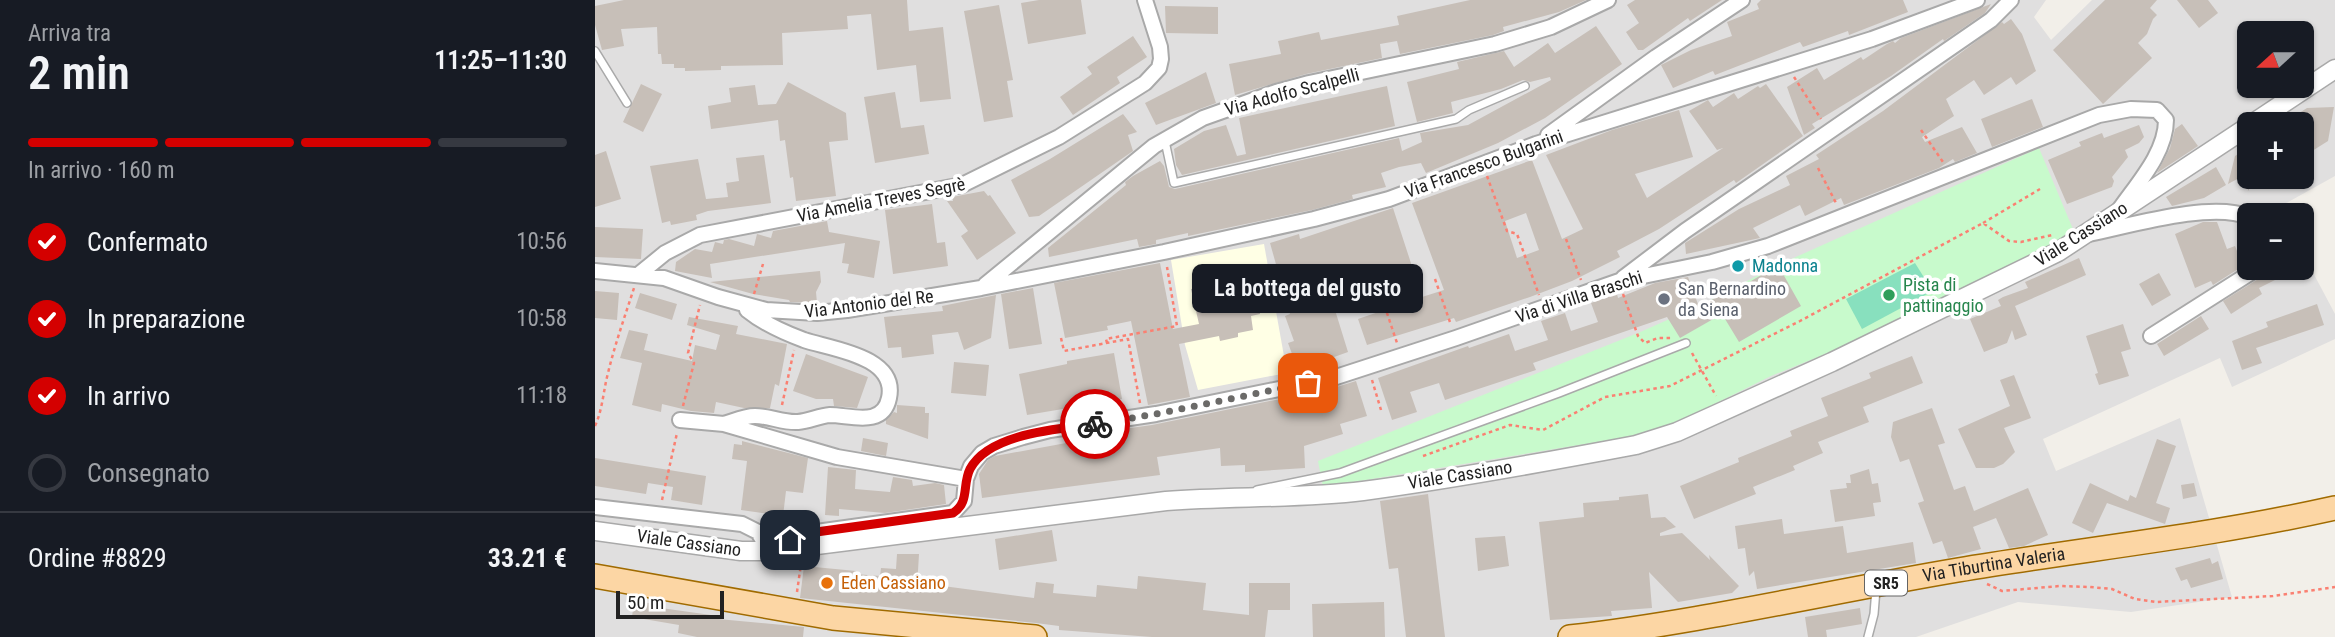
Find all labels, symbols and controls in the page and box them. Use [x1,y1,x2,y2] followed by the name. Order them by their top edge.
[28,20,111,47] text: Arriva tra
[2237,21,2313,98] north arrow
[2237,21,2314,280] map controls
[434,45,567,75] text: 11:25–11:30
[28,46,130,100] text: 2 min
[1222,63,1361,120] street label: Via Adolfo Scalpelli
[2237,112,2314,189] button: +
[1402,125,1566,202] street label: Via Francesco Bulgarini
[28,157,175,184] text: In arrivo · 160 m
[795,173,967,226] street label: Via Amelia Treves Segrè
[2031,197,2131,270] street label: Viale Cassiano
[2237,203,2314,280] button: −
[28,223,66,261] icon: check
[87,227,208,257] text: Confermato
[516,228,567,255] text: 10:56
[1752,255,1818,276] place label: Madonna
[1730,258,1746,274] marker: Madonna
[1193,264,1423,313] callout: La bottega del gusto
[1513,266,1645,327] street label: Via di Villa Braschi
[1903,274,1984,316] place label: Pista di pattinaggio
[1214,275,1401,302] text: La bottega del gusto
[1678,278,1786,320] place label: San Bernardino da Siena
[803,285,935,322] street label: Via Antonio del Re
[1881,287,1897,303] marker: Pista di pattinaggio
[1656,291,1672,307] marker: San Bernardino da Siena
[28,300,66,338] icon: check
[87,304,245,334] text: In preparazione
[516,305,567,332] text: 10:58
[1278,353,1338,413] pin
[1289,364,1327,402] icon: bag
[28,377,66,415] icon: check
[87,381,170,411] text: In arrivo
[516,382,567,409] text: 11:18
[1060,389,1130,459] courier
[1076,405,1114,443] icon: bike
[1406,456,1514,493] street label: Viale Cassiano
[87,458,210,488] text: Consegnato
[760,510,820,570] pin
[771,521,809,559] icon: home
[635,525,743,560] street label: Viale Cassiano
[28,543,167,573] text: Ordine #8829
[488,543,567,573] text: 33.21 €
[1921,543,2066,586] street label: Via Tiburtina Valeria
[1865,570,1907,596] road number: SR5
[841,572,946,593] place label: Eden Cassiano
[819,575,835,591] marker: Eden Cassiano
[616,588,725,620] scale bar
[627,591,664,614] text: 50 m

